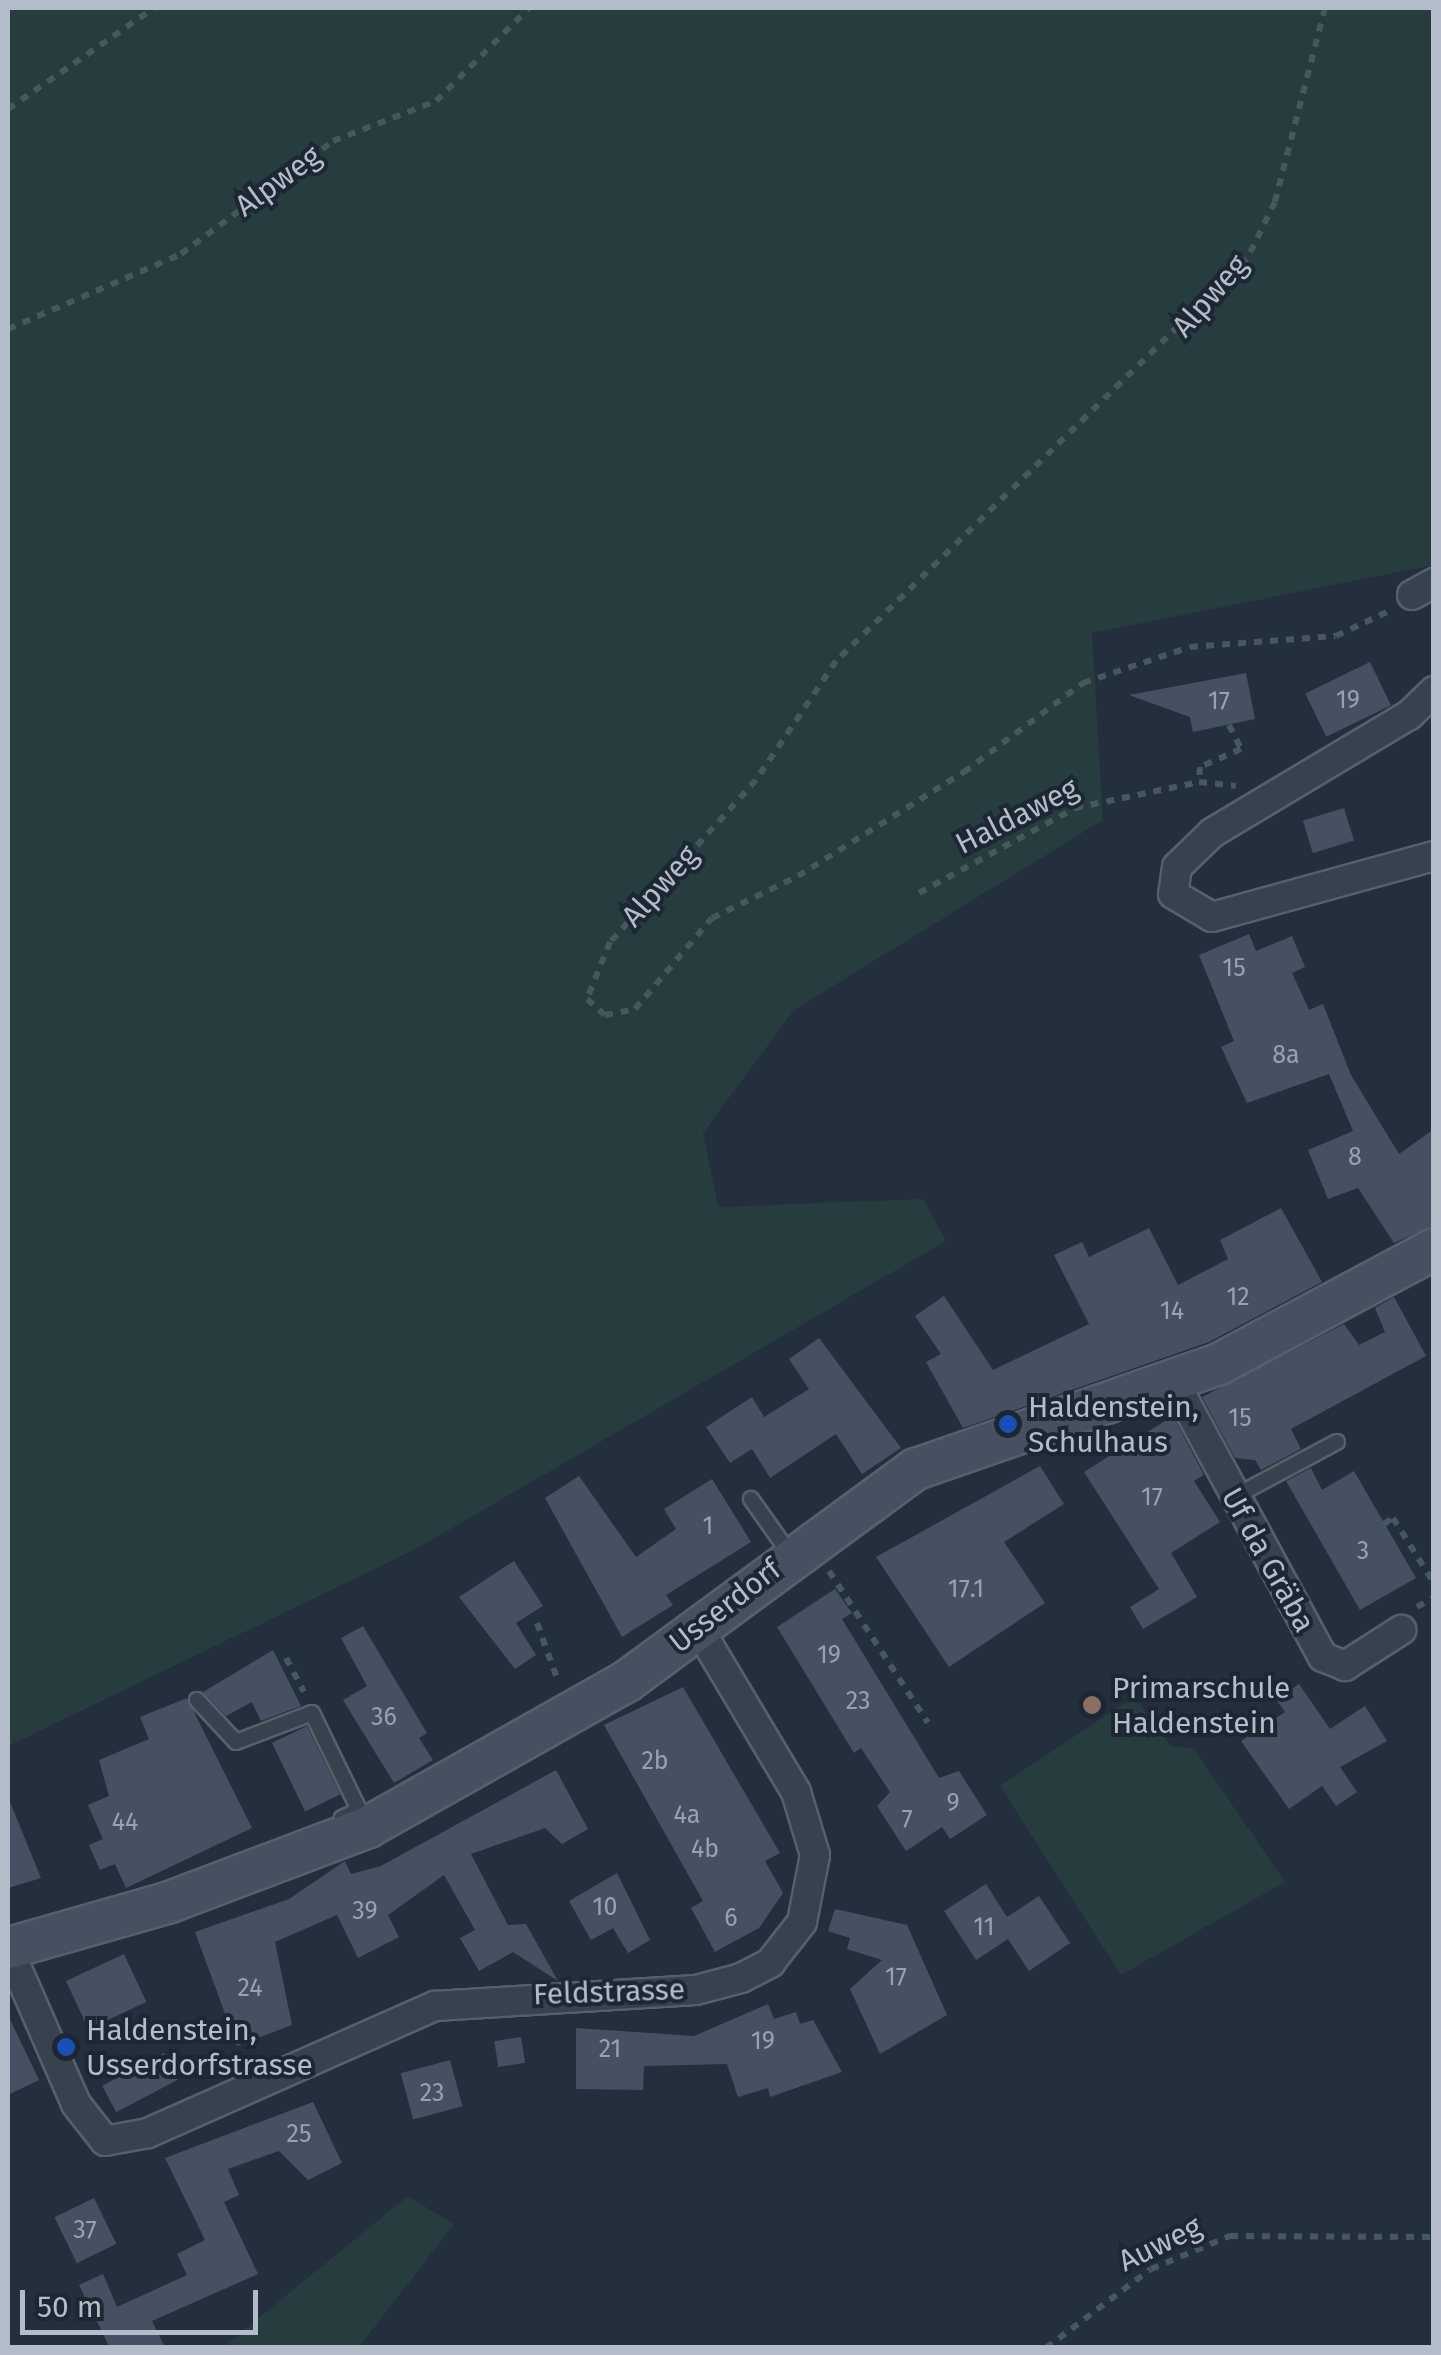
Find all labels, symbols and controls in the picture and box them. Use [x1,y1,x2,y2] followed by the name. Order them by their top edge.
[228,138,328,224] street label: Alpweg
[1165,247,1255,345] street label: Alpweg
[1336,685,1360,715] house number: 19
[1208,686,1230,716] house number: 17
[950,770,1084,862] street label: Haldaweg
[614,838,706,934] street label: Alpweg
[1222,953,1246,983] house number: 15
[1272,1040,1300,1070] house number: 8a
[1348,1142,1362,1172] house number: 8
[1226,1282,1250,1312] house number: 12
[1160,1296,1184,1326] house number: 14
[1028,1389,1199,1460] place label: Haldenstein, Schulhaus
[1228,1403,1252,1433] house number: 15
[997,1413,1019,1435] marker: Haldenstein, Schulhaus
[1214,1481,1322,1639] street label: Uf da Gräba
[1141,1482,1163,1512] house number: 17
[703,1511,713,1541] house number: 1
[1357,1536,1369,1566] house number: 3
[662,1551,788,1661] street label: Usserdorf
[948,1574,984,1604] house number: 17.1
[817,1640,841,1670] house number: 19
[1112,1670,1290,1740] place label: Primarschule Haldenstein
[846,1686,870,1716] house number: 23
[1081,1694,1103,1716] marker: Primarschule Haldenstein
[371,1702,397,1732] house number: 36
[641,1746,669,1776] house number: 2b
[946,1788,960,1818] house number: 9
[674,1800,700,1830] house number: 4a
[901,1804,913,1834] house number: 7
[112,1807,138,1837] house number: 44
[691,1834,719,1864] house number: 4b
[593,1892,617,1922] house number: 10
[352,1896,378,1926] house number: 39
[724,1903,738,1933] house number: 6
[973,1912,995,1942] house number: 11
[885,1962,907,1992] house number: 17
[532,1971,686,2013] street label: Feldstrasse
[238,1973,262,2003] house number: 24
[86,2012,313,2082] place label: Haldenstein, Usserdorfstrasse
[751,2026,775,2056] house number: 19
[599,2034,621,2064] house number: 21
[55,2036,77,2058] marker: Haldenstein, Usserdorfstrasse
[420,2078,444,2108] house number: 23
[287,2119,311,2149] house number: 25
[1113,2209,1207,2279] street label: Auweg
[73,2215,97,2245] house number: 37
[25,2270,262,2332] scale bar
[37,2289,102,2325] text: 50 m

